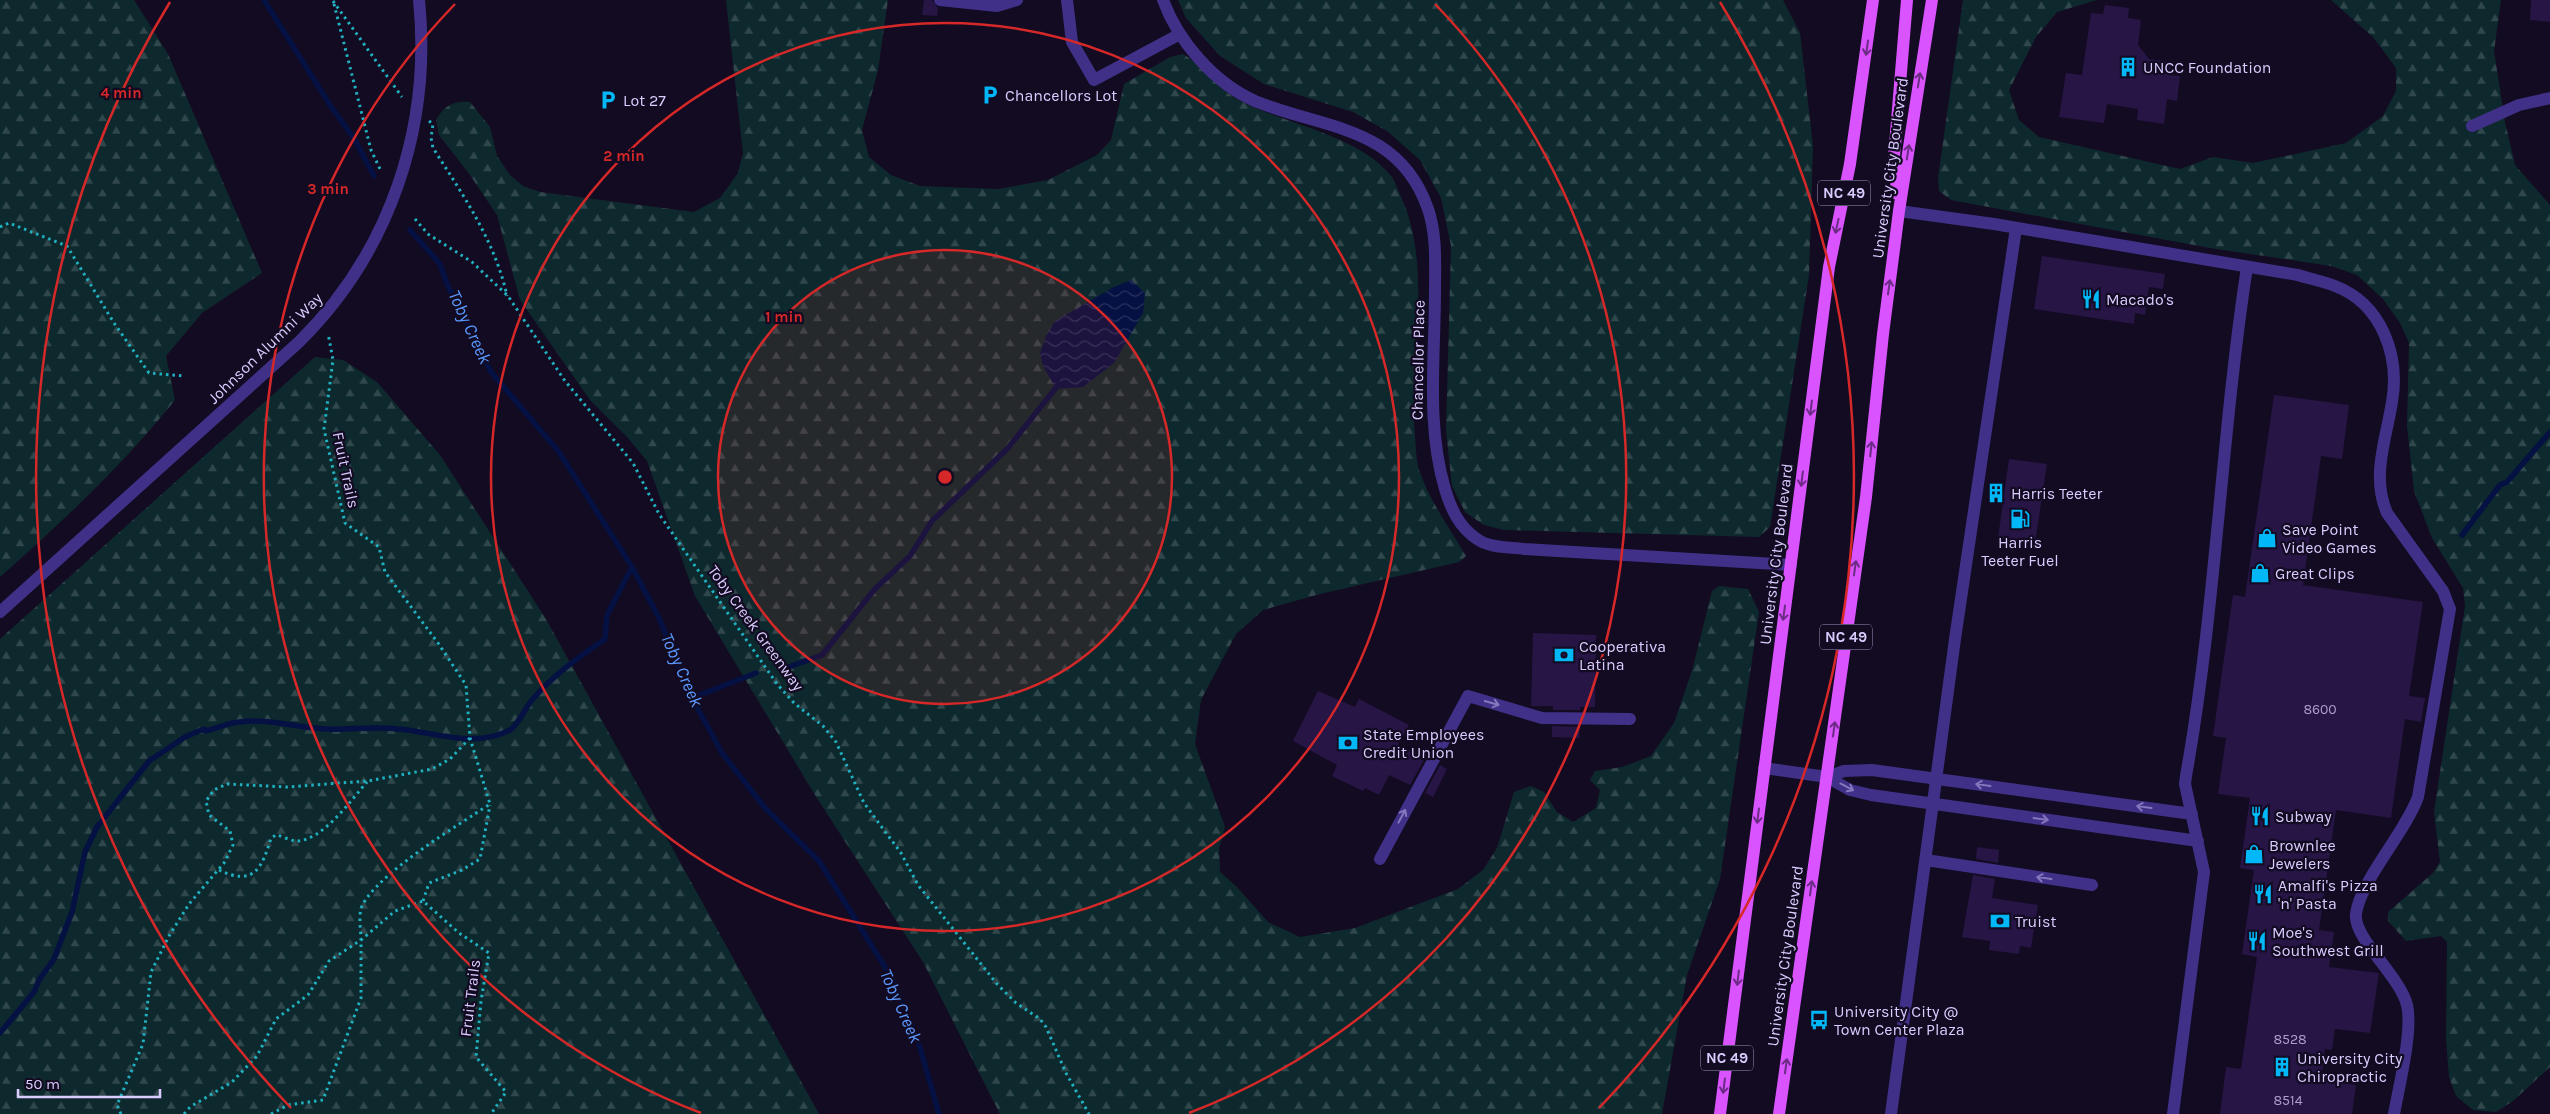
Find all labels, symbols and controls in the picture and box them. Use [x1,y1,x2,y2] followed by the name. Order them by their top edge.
[1861,40,1871,56] one-way arrow
[2117,56,2139,78] building icon: UNCC Foundation
[2143,58,2271,77] place label: UNCC Foundation
[1915,72,1925,88] one-way arrow
[1868,76,1912,260] street label: University City Boulevard
[100,84,142,102] text: 4 min
[979,84,1001,106] parking icon: Chancellors Lot
[1005,86,1117,105] place label: Chancellors Lot
[597,89,619,111] parking icon: Lot 27
[623,91,666,110] place label: Lot 27
[1903,145,1913,161] one-way arrow
[603,147,645,165] text: 2 min
[307,180,349,198] text: 3 min
[1818,180,1870,206] road number: NC 49
[1832,217,1842,233] one-way arrow
[1884,280,1894,296] one-way arrow
[443,287,497,368] water label: Toby Creek
[204,288,327,408] street label: Johnson Alumni Way
[2080,288,2102,310] restaurant icon: Macado's
[2106,290,2174,309] place label: Macado's
[1407,300,1429,420] street label: Chancellor Place
[765,308,803,326] text: 1 min
[1806,400,1816,416] one-way arrow
[329,430,363,510] street label: Fruit Trails
[1866,441,1876,457] one-way arrow
[1755,462,1797,646] street label: University City Boulevard
[936,468,954,486] centre of rings
[1797,471,1807,487] one-way arrow
[1985,482,2007,504] building icon: Harris Teeter
[2011,484,2103,503] place label: Harris Teeter
[2009,508,2031,530] fuel station icon: Harris Teeter Fuel
[2282,520,2377,557] place label: Save Point Video Games
[2256,527,2278,549] shop icon: Save Point Video Games
[1981,533,2059,570] place label: Harris Teeter Fuel
[1850,560,1860,576] one-way arrow
[704,561,808,695] street label: Toby Creek Greenway
[2249,562,2271,584] shop icon: Great Clips
[2275,564,2355,583] place label: Great Clips
[1779,605,1789,621] one-way arrow
[1820,624,1872,650] road number: NC 49
[656,630,708,711] water label: Toby Creek
[1579,637,1666,674] place label: Cooperativa Latina
[1553,644,1575,666] bank icon: Cooperativa Latina
[1484,698,1500,708] one-way arrow
[2303,701,2337,718] house number: 8600
[1829,721,1839,737] one-way arrow
[1363,725,1484,762] place label: State Employees Credit Union
[1337,732,1359,754] bank icon: State Employees Credit Union
[1975,780,1991,790] one-way arrow
[1839,783,1854,793] one-way arrow
[2136,802,2152,812] one-way arrow
[2249,805,2271,827] restaurant icon: Subway
[2275,807,2332,826] place label: Subway
[1753,808,1763,824] one-way arrow
[1398,809,1407,824] one-way arrow
[2033,814,2049,824] one-way arrow
[2269,836,2336,873] place label: Brownlee Jewelers
[2243,843,2265,865] shop icon: Brownlee Jewelers
[1763,864,1807,1048] street label: University City Boulevard
[2036,872,2052,882] one-way arrow
[2278,876,2378,913] place label: Amalfi's Pizza 'n' Pasta
[1806,880,1816,896] one-way arrow
[2252,883,2274,905] restaurant icon: Amalfi's Pizza 'n' Pasta
[1989,910,2011,932] bank icon: Truist
[2015,912,2057,931] place label: Truist
[2272,923,2384,960] place label: Moe's Southwest Grill
[2246,930,2268,952] restaurant icon: Moe's Southwest Grill
[456,958,484,1038] street label: Fruit Trails
[875,966,927,1047] water label: Toby Creek
[1733,969,1743,985] one-way arrow
[1834,1002,1965,1039] place label: University City @ Town Center Plaza
[1808,1009,1830,1031] bus stop icon: University City @ Town Center Plaza
[2273,1031,2307,1048] house number: 8528
[1701,1046,1753,1070] road number: NC 49
[2297,1049,2403,1086] place label: University City Chiropractic
[2271,1056,2293,1078] building icon: University City Chiropractic
[1781,1058,1791,1074] one-way arrow
[18,1066,160,1098] scale bar
[25,1075,60,1093] text: 50 m
[1719,1078,1729,1094] one-way arrow
[2274,1092,2303,1109] house number: 8514

